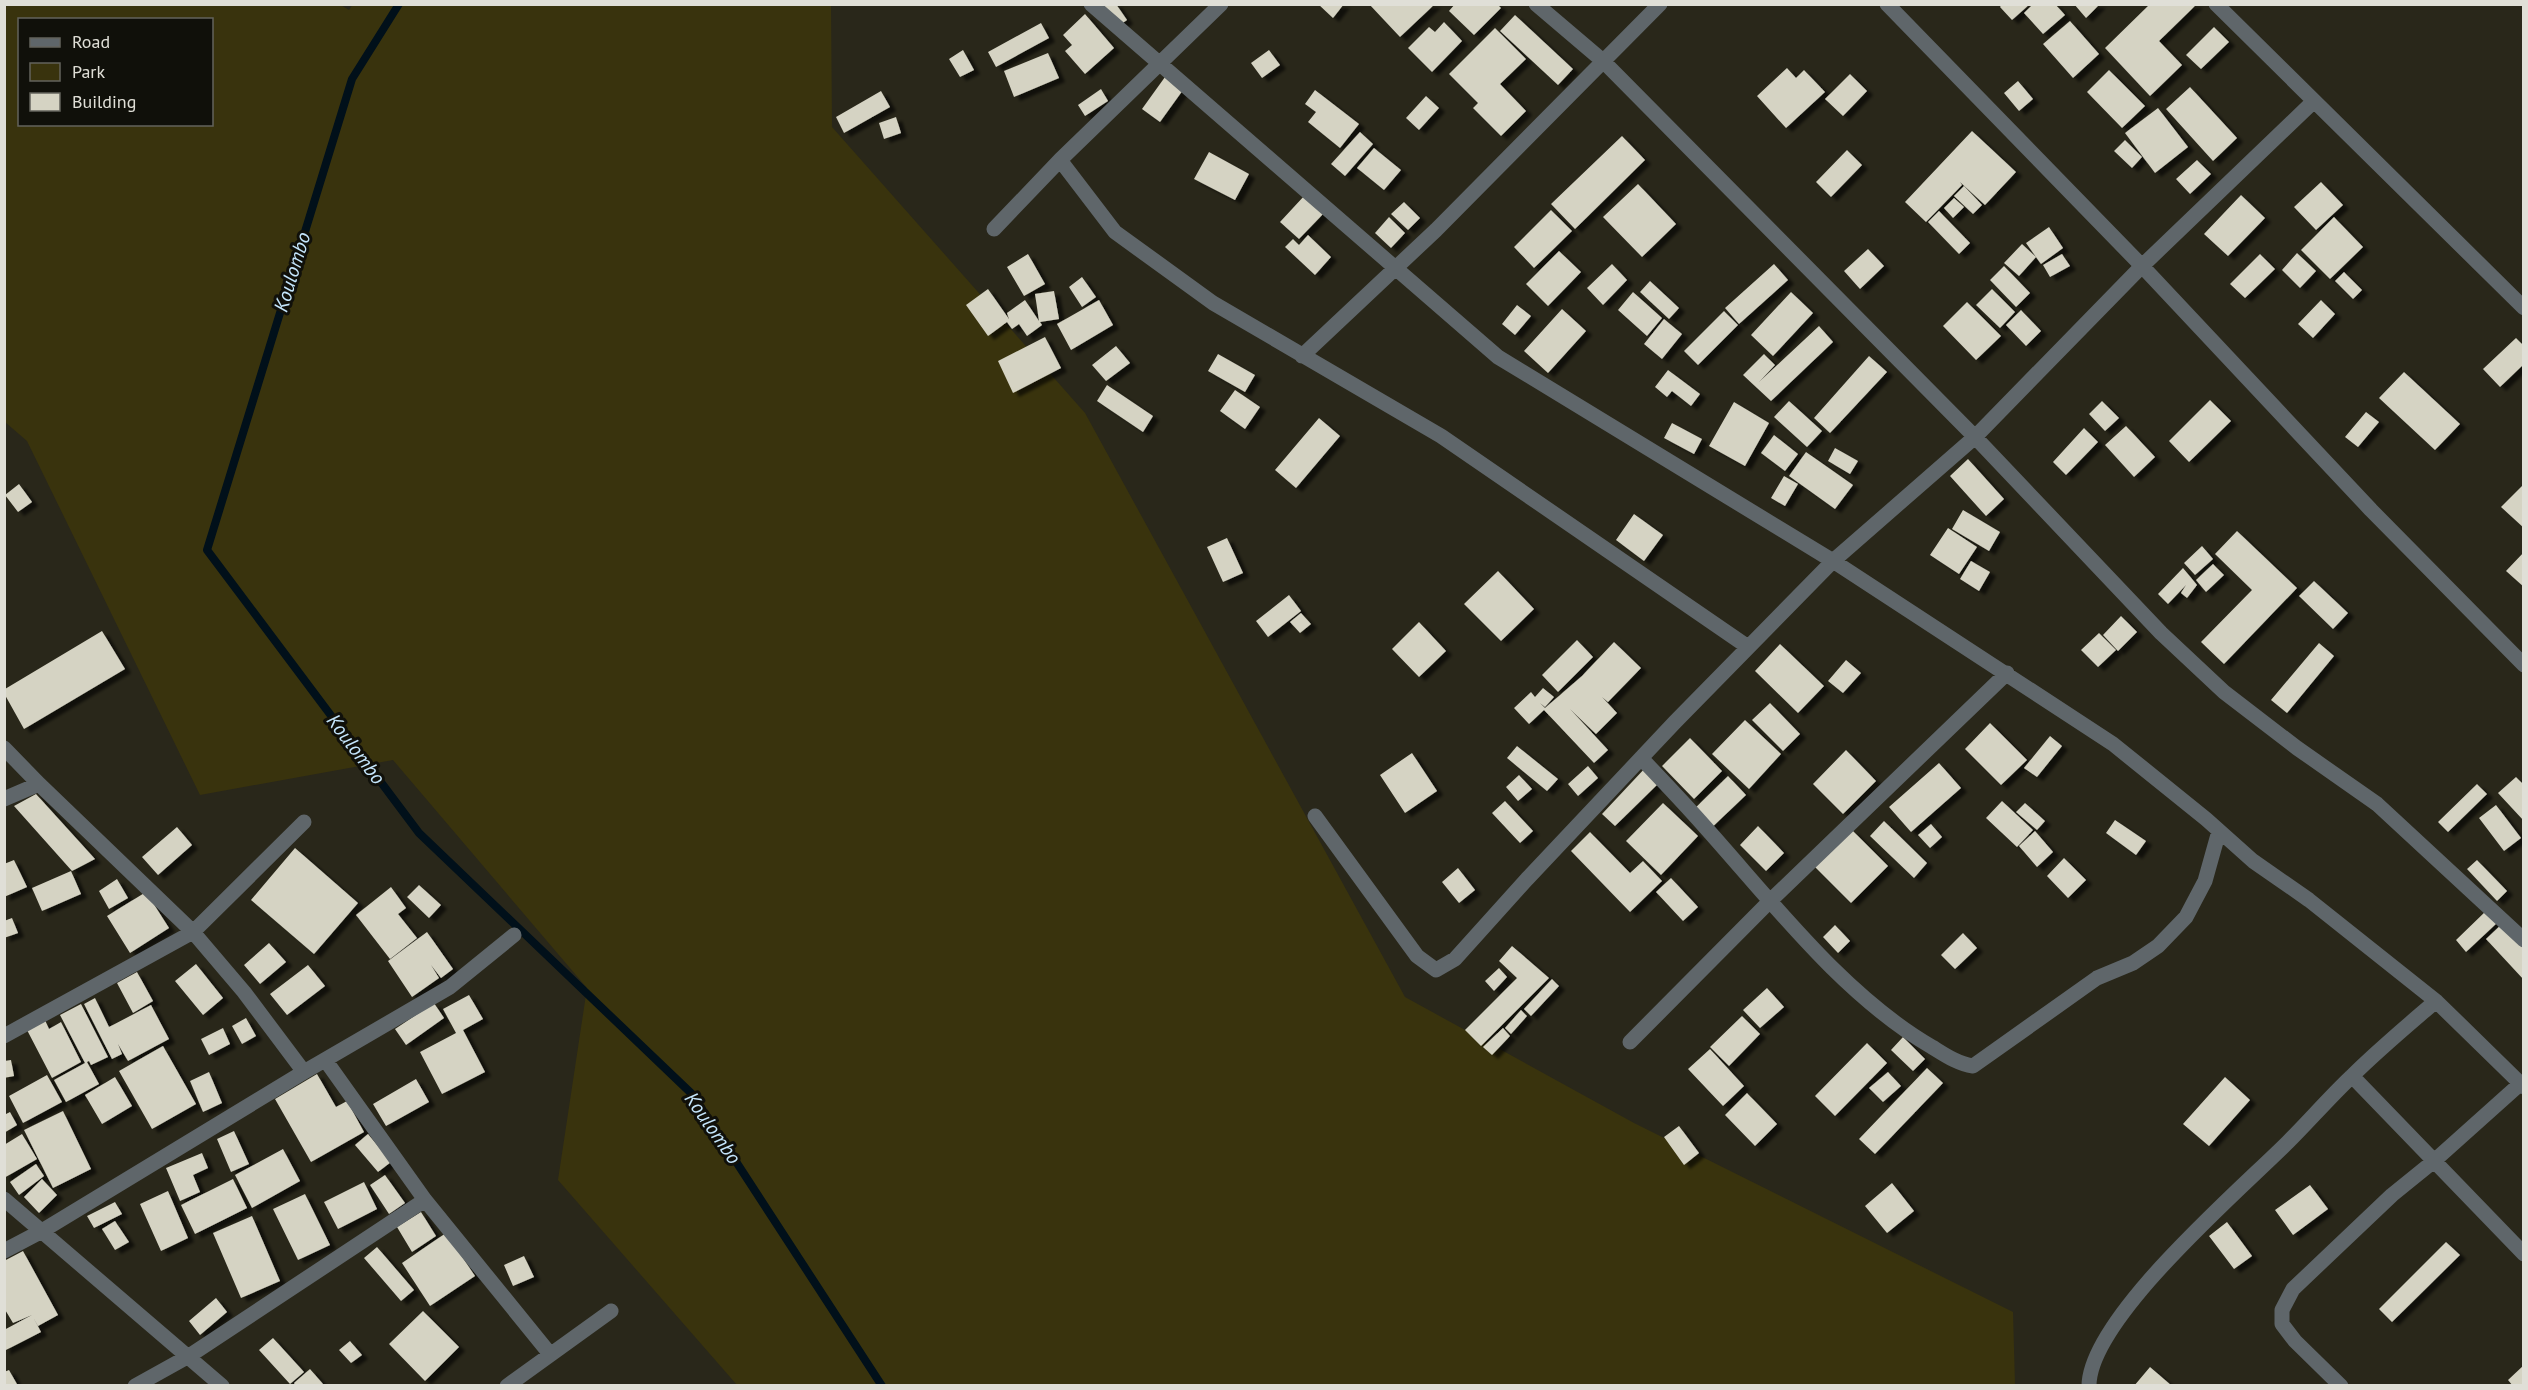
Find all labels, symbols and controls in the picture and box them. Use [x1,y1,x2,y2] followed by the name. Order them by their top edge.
[18,18,213,126] legend
[72,30,110,53] text: Road
[72,60,105,83] text: Park
[72,90,136,113] text: Building
[268,229,316,315] water label: Koulombo
[321,708,391,790] water label: Koulombo
[679,1087,747,1169] water label: Koulombo

